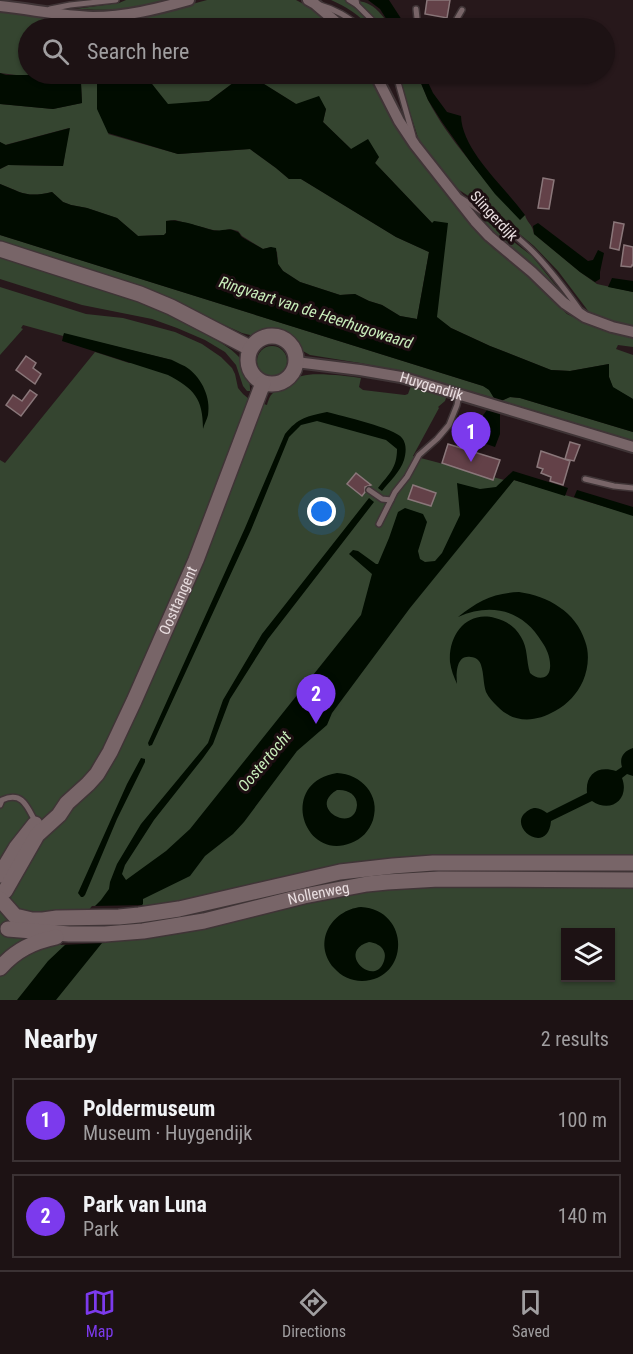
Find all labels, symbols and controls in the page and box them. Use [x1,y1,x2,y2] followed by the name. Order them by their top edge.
[18,18,615,84] search box
[39,35,72,68] icon: search
[87,39,189,64] text: Search here
[466,187,522,245] street label: Slingerdijk
[217,272,415,353] water label: Ringvaart van de Heerhugowaard
[398,368,466,404] street label: Huygendijk
[452,412,490,462] pin: 1
[307,497,336,526] your location
[155,564,201,638] street label: Oosttangent
[296,674,336,724] pin: 2
[234,727,295,795] water label: Oostertocht
[286,879,351,909] street label: Nollenweg
[561,928,615,982] map controls
[561,928,615,982] button: layers
[24,1024,98,1054] text: Nearby
[541,1027,609,1051] text: 2 results
[83,1096,215,1121] text: Poldermuseum
[40,1108,51,1132] text: 1
[558,1108,607,1132] text: 100 m
[83,1121,252,1145] text: Museum · Huygendijk
[83,1192,207,1217] text: Park van Luna
[40,1204,51,1228] text: 2
[558,1204,607,1228] text: 140 m
[83,1217,119,1241] text: Park
[83,1286,116,1341] tab: Map
[282,1286,346,1341] tab: Directions
[512,1286,550,1341] tab: Saved

